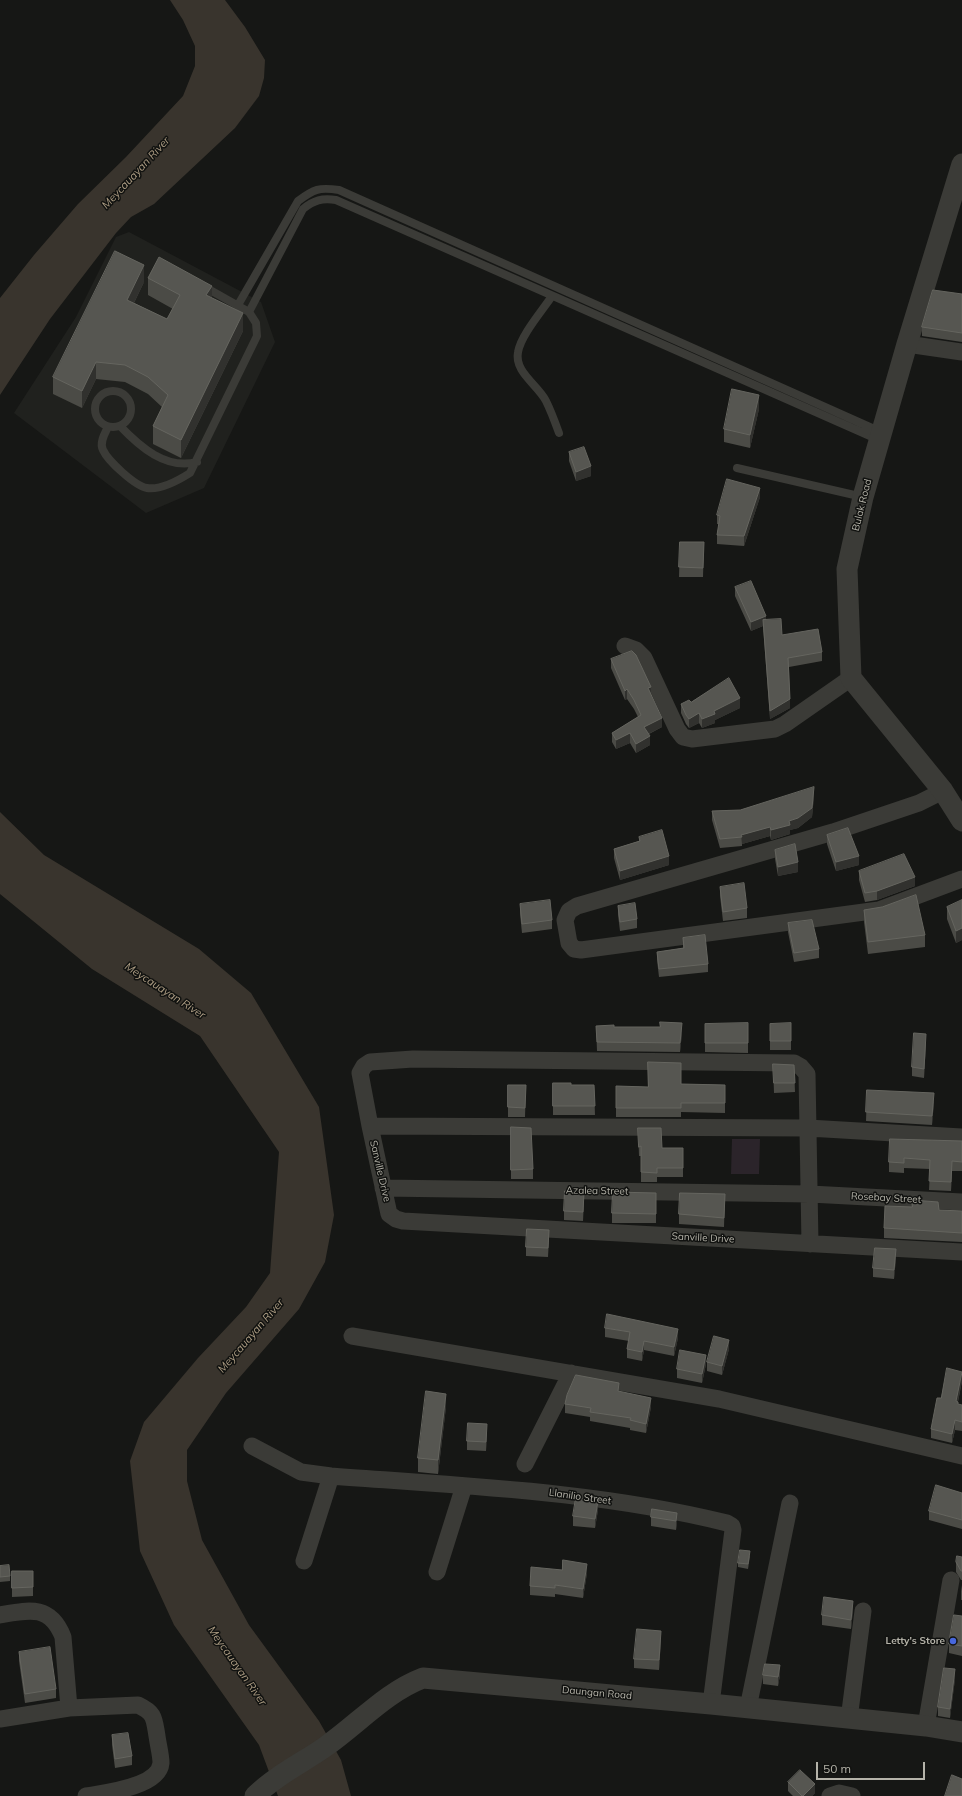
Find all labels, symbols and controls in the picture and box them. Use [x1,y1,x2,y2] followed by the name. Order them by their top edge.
[99,134,173,212] water label: Meycauayan River
[850,478,874,532] street label: Bulak Road
[122,960,208,1022] water label: Meycauayan River
[367,1139,393,1203] street label: Sanville Drive
[566,1184,628,1198] street label: Azalea Street
[851,1190,921,1206] street label: Rosebay Street
[671,1230,735,1246] street label: Sanville Drive
[215,1296,287,1376] water label: Meycauayan River
[548,1487,612,1507] street label: Llanilio Street
[205,1624,269,1708] water label: Meycauayan River
[886,1635,945,1647] place label: Letty's Store
[948,1636,958,1646] marker: Letty's Store
[562,1684,632,1702] street label: Daungan Road
[818,1754,927,1780] scale bar
[823,1761,851,1776] text: 50 m

